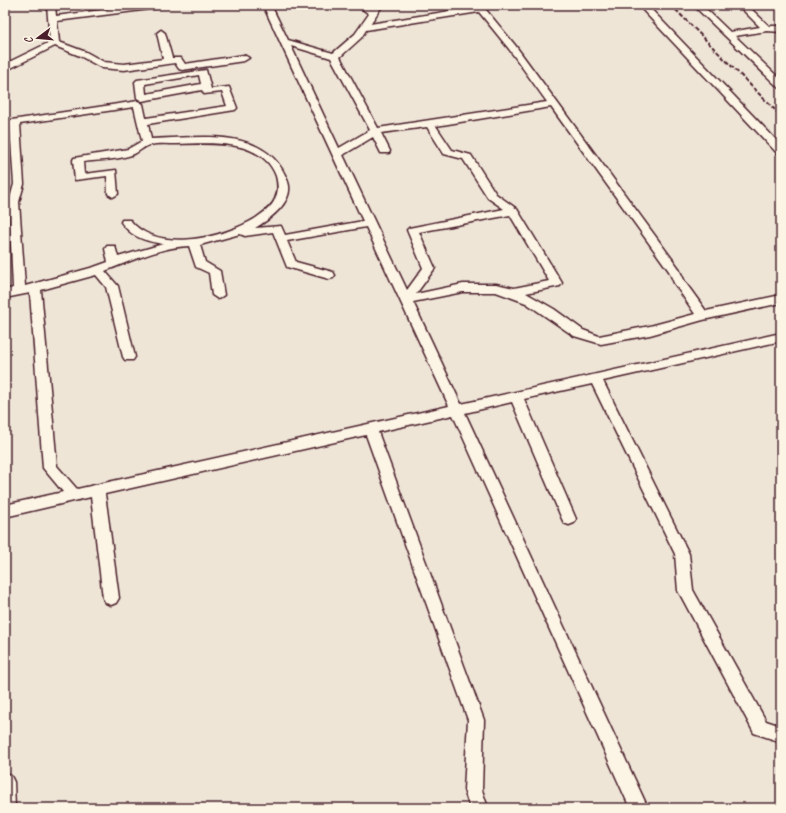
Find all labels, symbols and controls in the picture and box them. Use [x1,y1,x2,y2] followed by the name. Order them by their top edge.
[18,18,58,58] north arrow
[20,35,36,45] text: С

